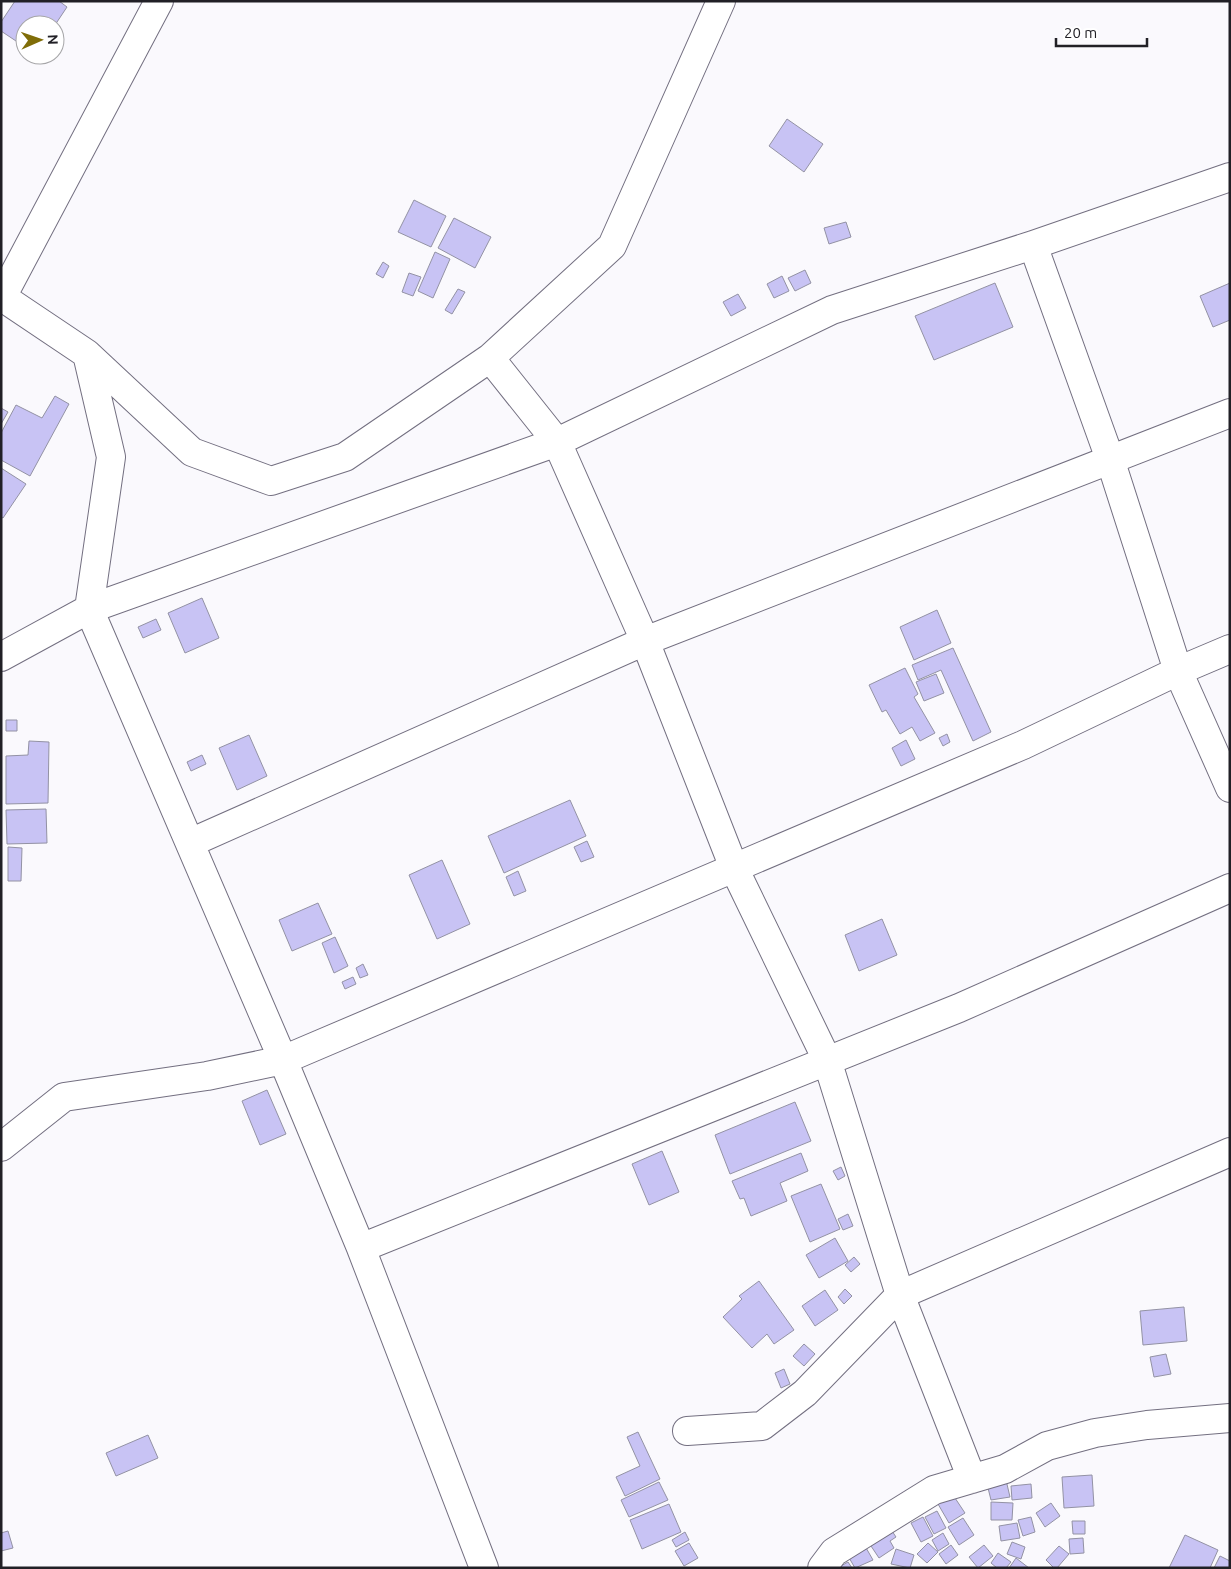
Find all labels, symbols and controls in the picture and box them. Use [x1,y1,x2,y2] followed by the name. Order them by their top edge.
[15,15,65,65] north arrow
[1056,15,1147,47] scale bar
[1064,24,1097,41] text: 20 m
[45,34,61,45] text: N

